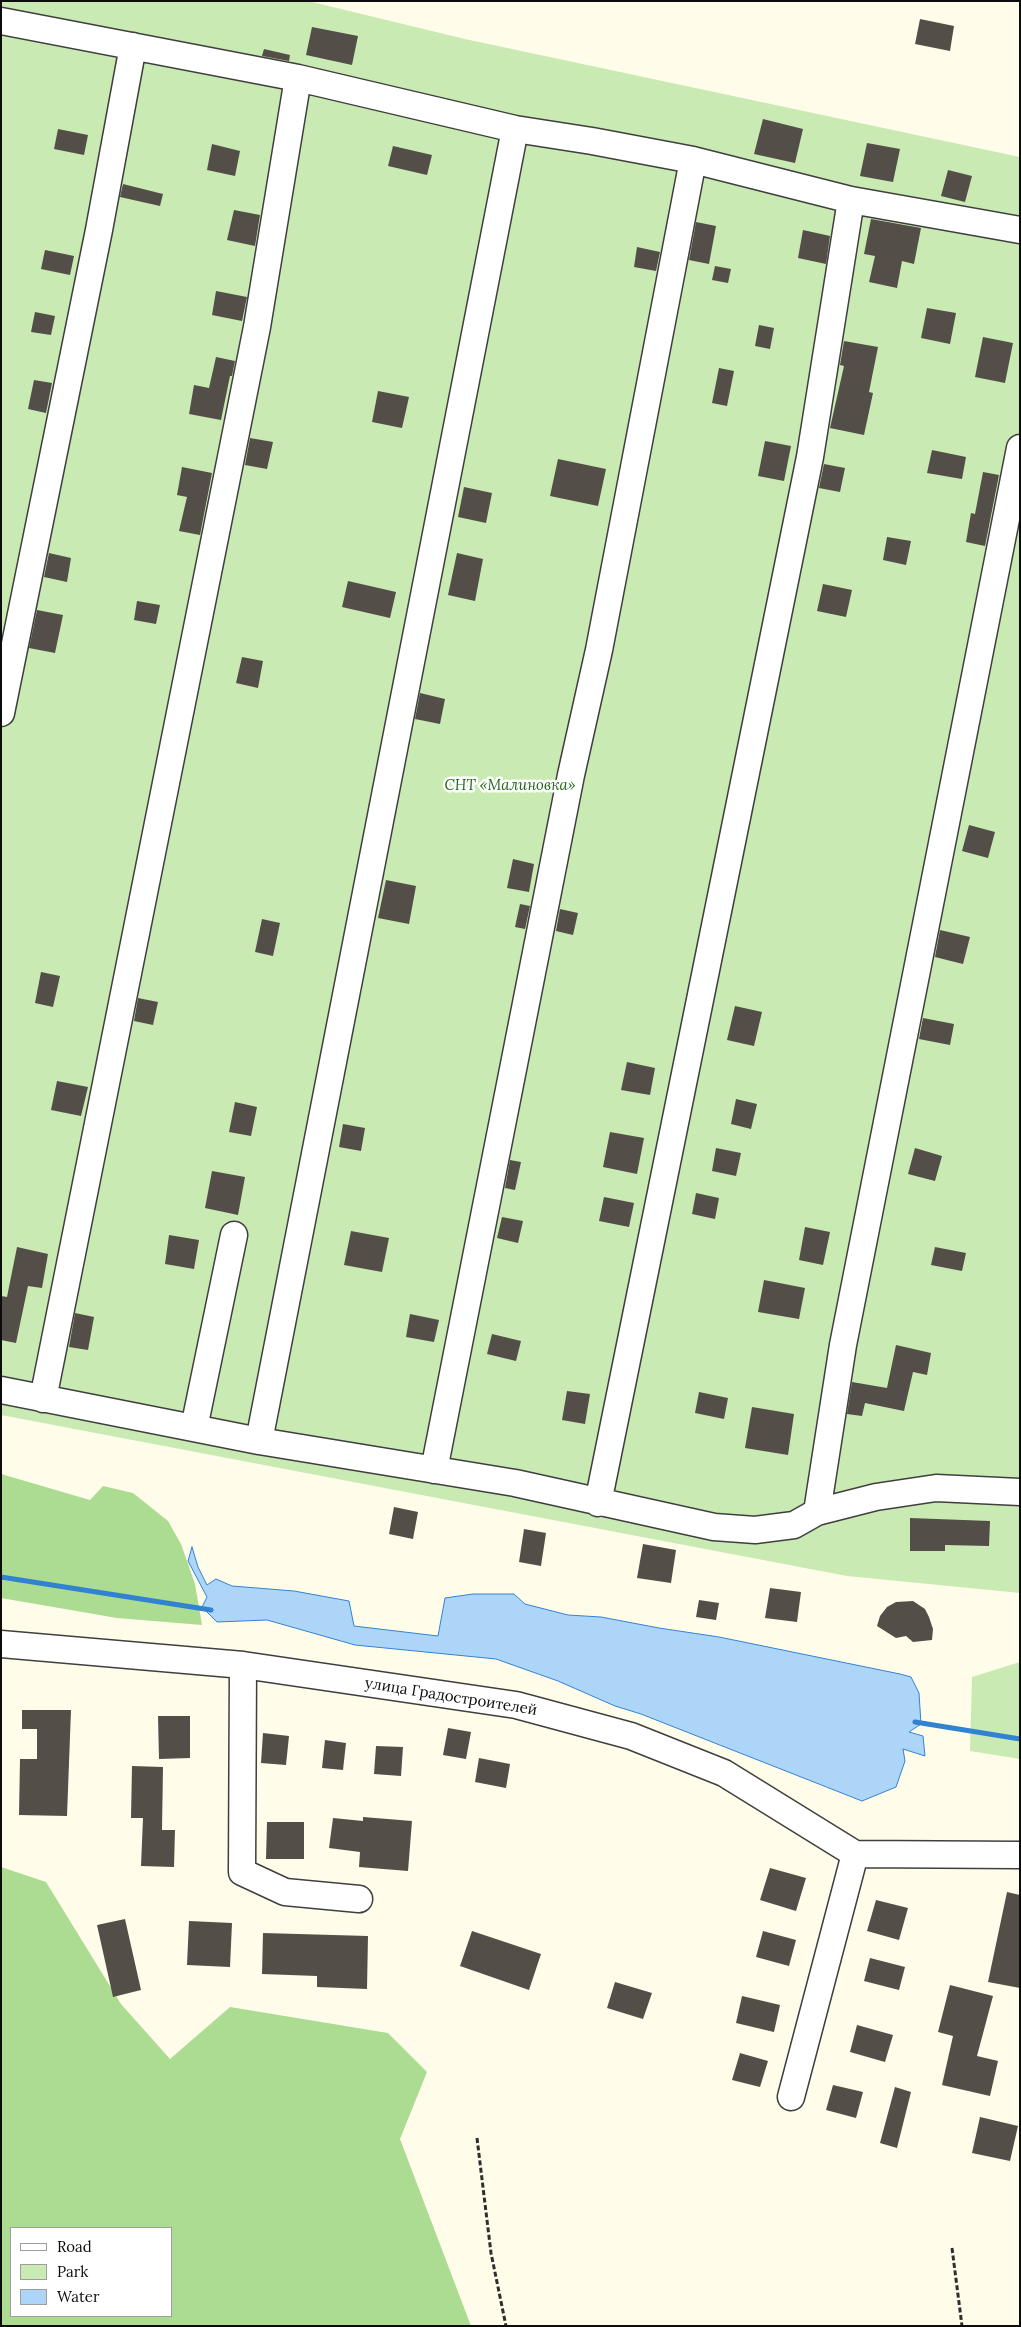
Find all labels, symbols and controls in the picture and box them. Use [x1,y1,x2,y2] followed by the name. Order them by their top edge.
[444,777,576,795] park label: СНТ «Малиновка»
[364,1674,538,1720] street label: улица Градостроителей
[10,2227,172,2317] legend
[57,2237,92,2256] text: Road
[57,2262,88,2281] text: Park
[57,2287,99,2306] text: Water

